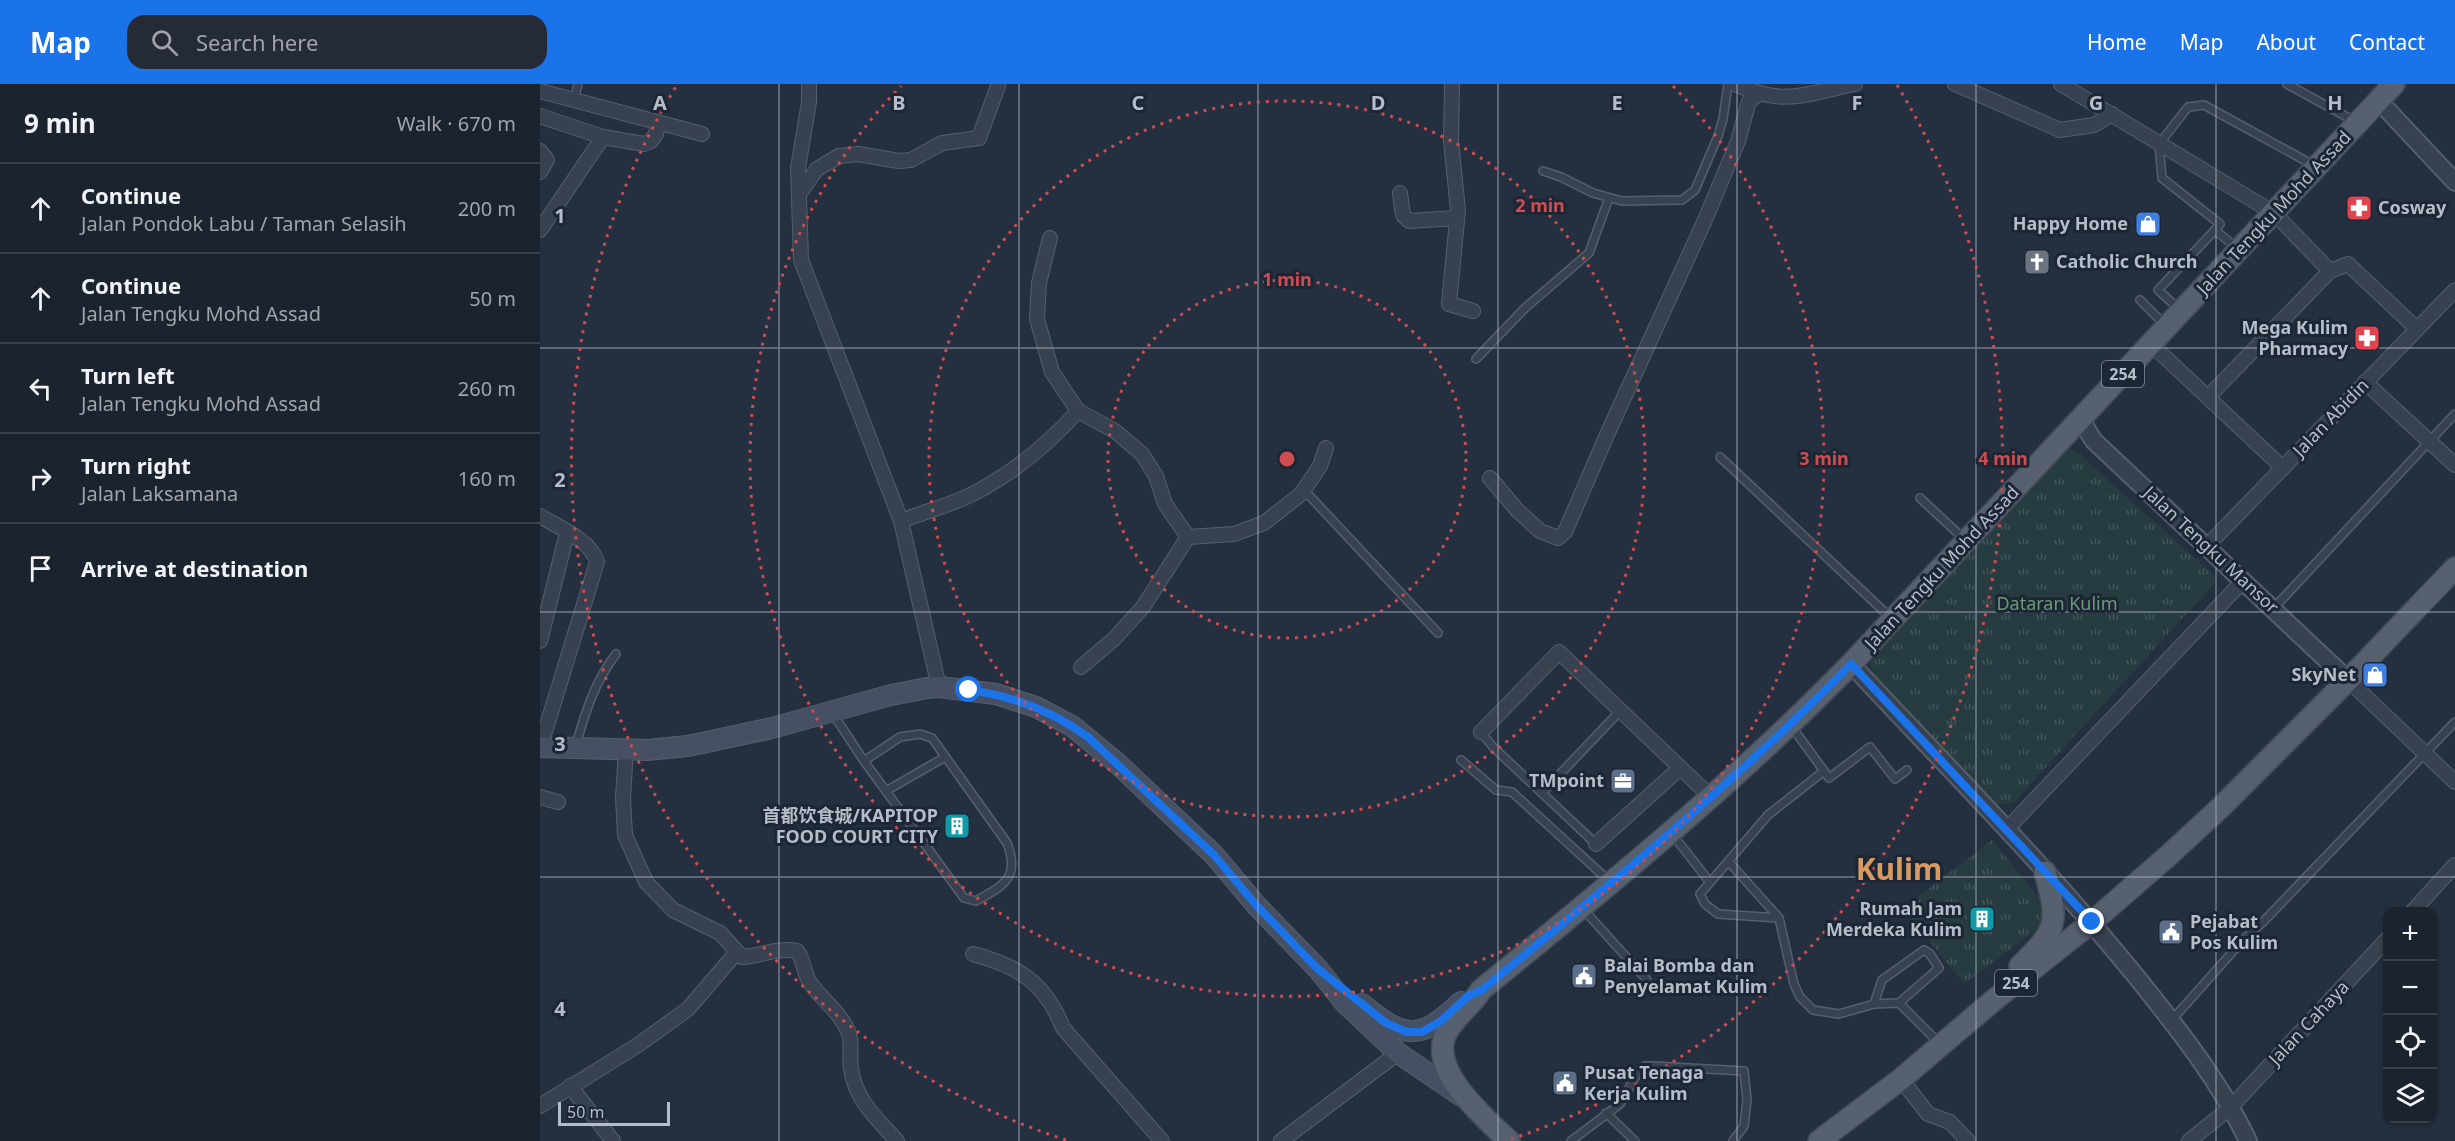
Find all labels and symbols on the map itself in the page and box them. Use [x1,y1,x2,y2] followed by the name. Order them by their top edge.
[653,89,667,116] text: A
[892,89,906,116] text: B
[1132,89,1145,116] text: C
[1371,89,1385,116] text: D
[1611,89,1623,116] text: E
[1852,89,1862,116] text: F
[2089,89,2103,116] text: G
[2327,89,2343,116] text: H
[2189,125,2356,301] street label: Jalan Tengku Mohd Assad
[1515,193,1565,217] text: 2 min
[2344,193,2374,223] pharmacy icon: Cosway
[2378,195,2447,219] place label: Cosway
[554,202,566,229] text: 1
[2133,209,2163,239] shop icon: Happy Home
[2013,211,2128,235] place label: Happy Home
[2022,247,2052,277] church icon: Catholic Church
[2056,249,2197,273] place label: Catholic Church
[1262,267,1312,291] text: 1 min
[2241,315,2349,360] place label: Mega Kulim Pharmacy
[2352,323,2382,353] pharmacy icon: Mega Kulim Pharmacy
[2102,361,2144,387] road number: 254
[2286,373,2374,463] street label: Jalan Abidin
[1799,446,1849,470] text: 3 min
[1978,446,2028,470] text: 4 min
[1277,449,1297,469] centre of rings
[554,466,566,493] text: 2
[2137,479,2285,619] street label: Jalan Tengku Mansor
[1857,480,2024,656] street label: Jalan Tengku Mohd Assad
[1996,591,2118,615] park label: Dataran Kulim
[2360,660,2390,690] shop icon: SkyNet
[2291,662,2356,686] place label: SkyNet
[955,676,981,702] route start
[554,730,566,757] text: 3
[1608,766,1638,796] office icon: TMpoint
[1529,768,1604,792] place label: TMpoint
[763,803,939,848] place label: 首都饮食城/KAPITOP FOOD COURT CITY
[942,811,972,841] building icon: 首都饮食城/KAPITOP FOOD COURT CITY
[1856,848,1942,889] district label: Kulim
[1826,896,1962,941] place label: Rumah Jam Merdeka Kulim
[1967,904,1997,934] building icon: Rumah Jam Merdeka Kulim
[2078,908,2104,934] route end
[2190,909,2278,954] place label: Pejabat Pos Kulim
[2156,917,2186,947] public building icon: Pejabat Pos Kulim
[1604,953,1768,998] place label: Balai Bomba dan Penyelamat Kulim
[1569,961,1599,991] public building icon: Balai Bomba dan Penyelamat Kulim
[1995,970,2037,996] road number: 254
[2261,975,2354,1071] street label: Jalan Cahaya
[554,995,566,1022] text: 4
[1584,1060,1704,1105] place label: Pusat Tenaga Kerja Kulim
[1550,1068,1580,1098] public building icon: Pusat Tenaga Kerja Kulim
[558,1099,670,1126] scale bar

